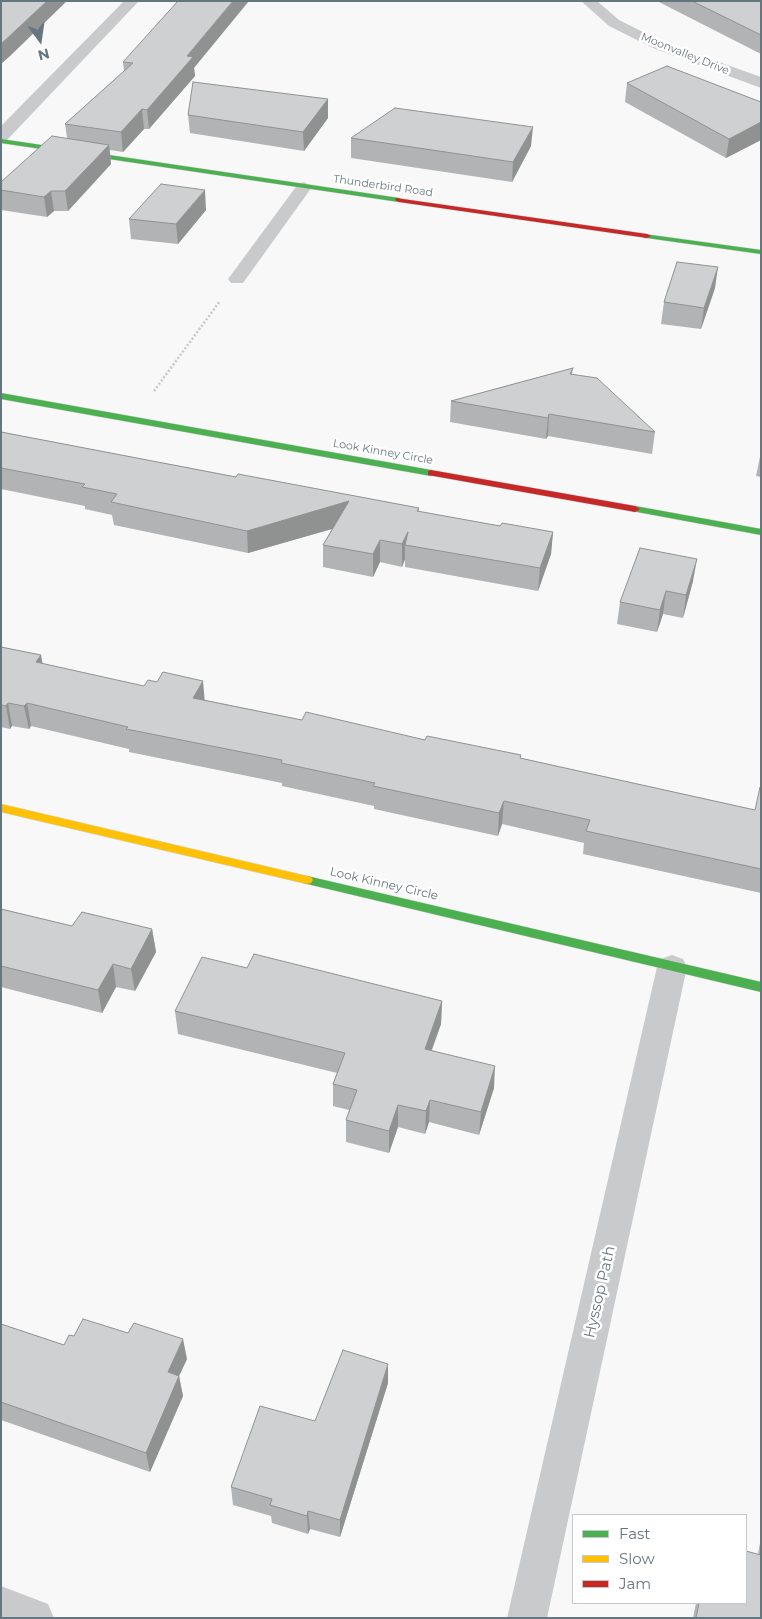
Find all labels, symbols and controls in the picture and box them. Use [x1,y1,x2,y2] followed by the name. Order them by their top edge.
[15,15,65,65] north arrow
[639,30,731,78] street label: Moonvalley Drive
[36,44,51,65] text: N
[332,172,434,200] street label: Thunderbird Road
[332,437,434,467] street label: Look Kinney Circle
[328,865,440,903] street label: Look Kinney Circle
[581,1244,619,1340] street label: Hyssop Path
[572,1514,747,1604] legend
[619,1524,650,1543] text: Fast
[619,1549,655,1568] text: Slow
[619,1574,651,1593] text: Jam

